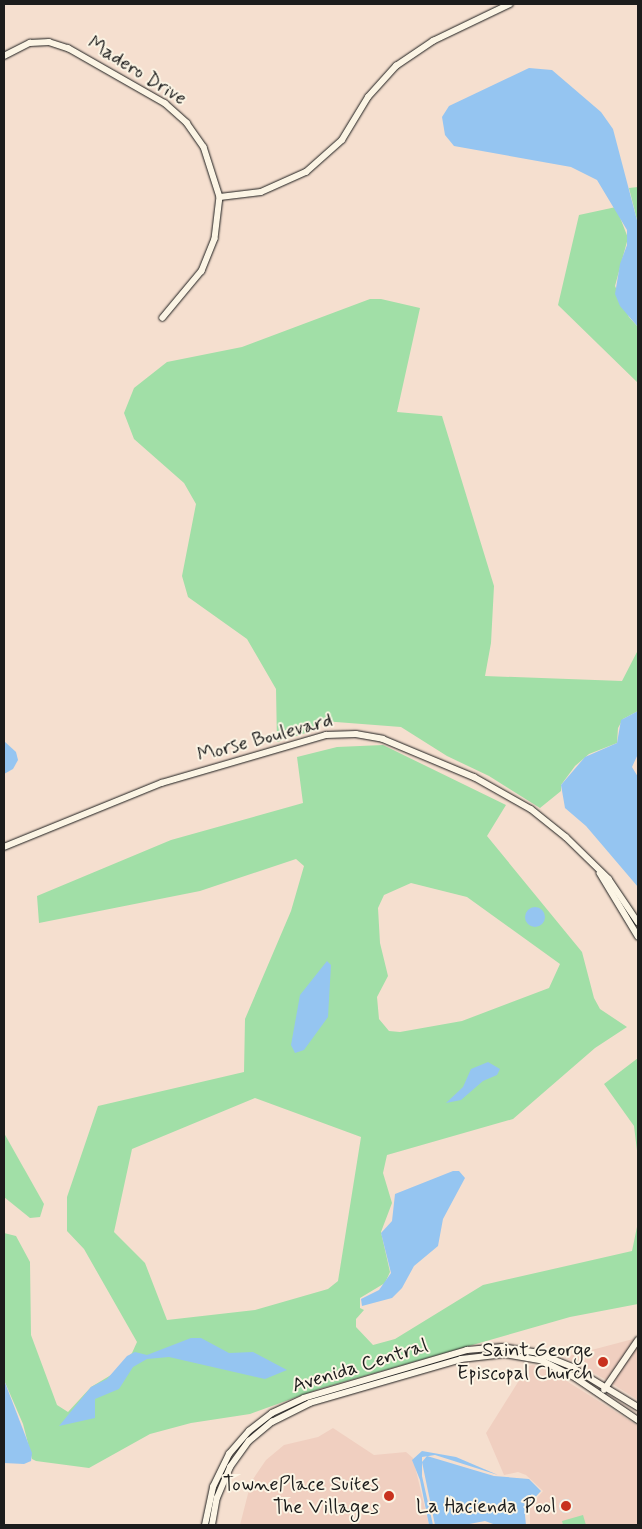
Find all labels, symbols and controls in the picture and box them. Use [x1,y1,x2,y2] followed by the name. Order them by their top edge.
[83,31,191,111] street label: Madero Drive
[196,709,334,767] street label: Morse Boulevard
[290,1334,430,1398] street label: Avenida Central
[452,1338,593,1385] place label: Saint George Episcopal Church
[597,1356,609,1368] marker: Saint George Episcopal Church
[221,1472,379,1519] place label: TownePlace Suites The Villages
[383,1490,395,1502] marker: TownePlace Suites The Villages
[411,1494,556,1518] place label: La Hacienda Pool
[560,1500,572,1512] marker: La Hacienda Pool

